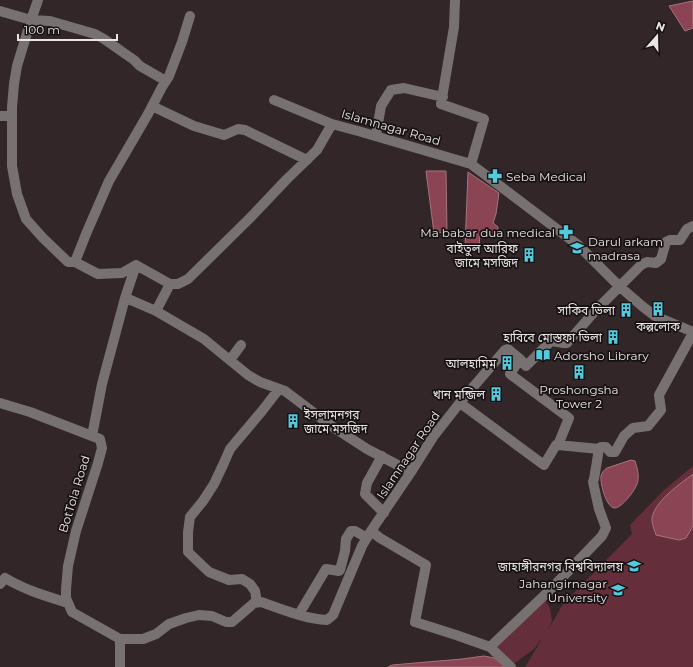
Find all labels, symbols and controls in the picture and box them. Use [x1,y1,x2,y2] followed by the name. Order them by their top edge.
[18,16,117,42] scale bar
[637,16,677,56] north arrow
[654,19,667,35] text: N
[24,22,60,37] text: 100 m
[340,106,442,148] street label: Islamnagar Road
[487,168,503,184] pharmacy icon: Seba Medical
[506,169,586,184] place label: Seba Medical
[558,224,574,240] pharmacy icon: Ma babar dua medical
[420,225,555,240] place label: Ma babar dua medical
[588,234,663,263] place label: Darul arkam madrasa
[569,240,585,256] school or university icon: Darul arkam madrasa
[446,241,519,270] place label: বাইতুল আরিফ জামে মসজিদ
[521,247,537,263] building icon: বাইতুল আরিফ জামে মসজিদ
[650,301,666,317] building icon: কল্পলোক
[618,302,634,318] building icon: সাকিব ভিলা
[557,303,616,318] place label: সাকিব ভিলা
[635,319,680,334] place label: কল্পলোক
[605,329,621,345] building icon: হাবিবে মোস্তফা ভিলা
[502,330,603,345] place label: হাবিবে মোস্তফা ভিলা
[535,347,551,363] library icon: Adorsho Library
[554,348,649,363] place label: Adorsho Library
[499,355,515,371] building icon: আলহামিম
[445,356,497,371] place label: আলহামিম
[571,364,587,380] building icon: Proshongsha Tower 2
[539,382,619,411] place label: Proshongsha Tower 2
[488,386,504,402] building icon: খান মন্জিল
[433,387,485,402] place label: খান মন্জিল
[303,407,368,436] place label: ইসলামনগর জামে মসজিদ
[373,408,443,502] street label: Islamnagar Road
[285,413,301,429] building icon: ইসলামনগর জামে মসজিদ
[55,454,93,534] street label: BotTola Road
[626,558,642,574] school or university icon: জাহাঙ্গীরনগর বিশ্ববিদ্যালয়
[497,559,623,574] place label: জাহাঙ্গীরনগর বিশ্ববিদ্যালয়
[518,576,607,605] place label: Jahangirnagar University
[610,582,626,598] school or university icon: Jahangirnagar University

